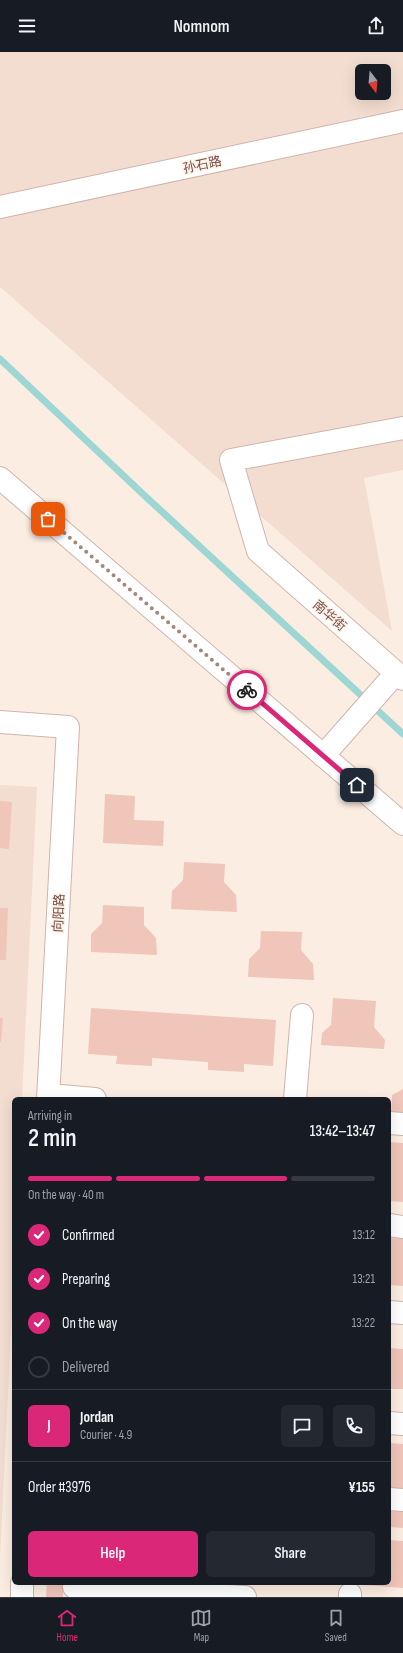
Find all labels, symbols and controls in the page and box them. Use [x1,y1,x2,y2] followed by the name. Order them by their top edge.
[16,15,38,37] icon: menu
[365,15,387,37] icon: share
[173,16,230,37] text: Nomnom
[355,64,391,100] north arrow
[355,64,391,100] map controls
[181,153,223,177] street label: 孙石路
[31,502,65,536] pin
[37,508,59,530] icon: bag
[309,597,349,635] street label: 南华街
[227,670,267,710] courier
[236,679,258,701] icon: bike
[340,768,374,802] pin
[346,774,368,796] icon: home
[50,893,68,933] street label: 向阳路
[28,1108,72,1124] text: Arriving in
[310,1122,375,1141] text: 13:42–13:47
[28,1123,77,1154] text: 2 min
[28,1187,104,1203] text: On the way · 40 m
[28,1224,50,1246] icon: check
[62,1226,115,1245] text: Confirmed
[352,1227,375,1243] text: 13:12
[28,1268,50,1290] icon: check
[62,1270,110,1289] text: Preparing
[353,1271,375,1287] text: 13:21
[28,1312,50,1334] icon: check
[62,1314,117,1333] text: On the way
[352,1315,375,1331] text: 13:22
[62,1358,109,1377] text: Delivered
[281,1405,323,1447] button: chat
[333,1405,375,1447] button: phone
[80,1408,114,1427] text: Jordan
[47,1416,51,1435] text: J
[80,1427,132,1443] text: Courier · 4.9
[28,1478,91,1497] text: Order #3976
[348,1478,375,1497] text: ¥155
[28,1531,198,1577] button: Help
[206,1531,375,1577] button: Share
[56,1607,78,1644] tab: Home
[190,1607,212,1644] tab: Map
[325,1607,347,1644] tab: Saved

